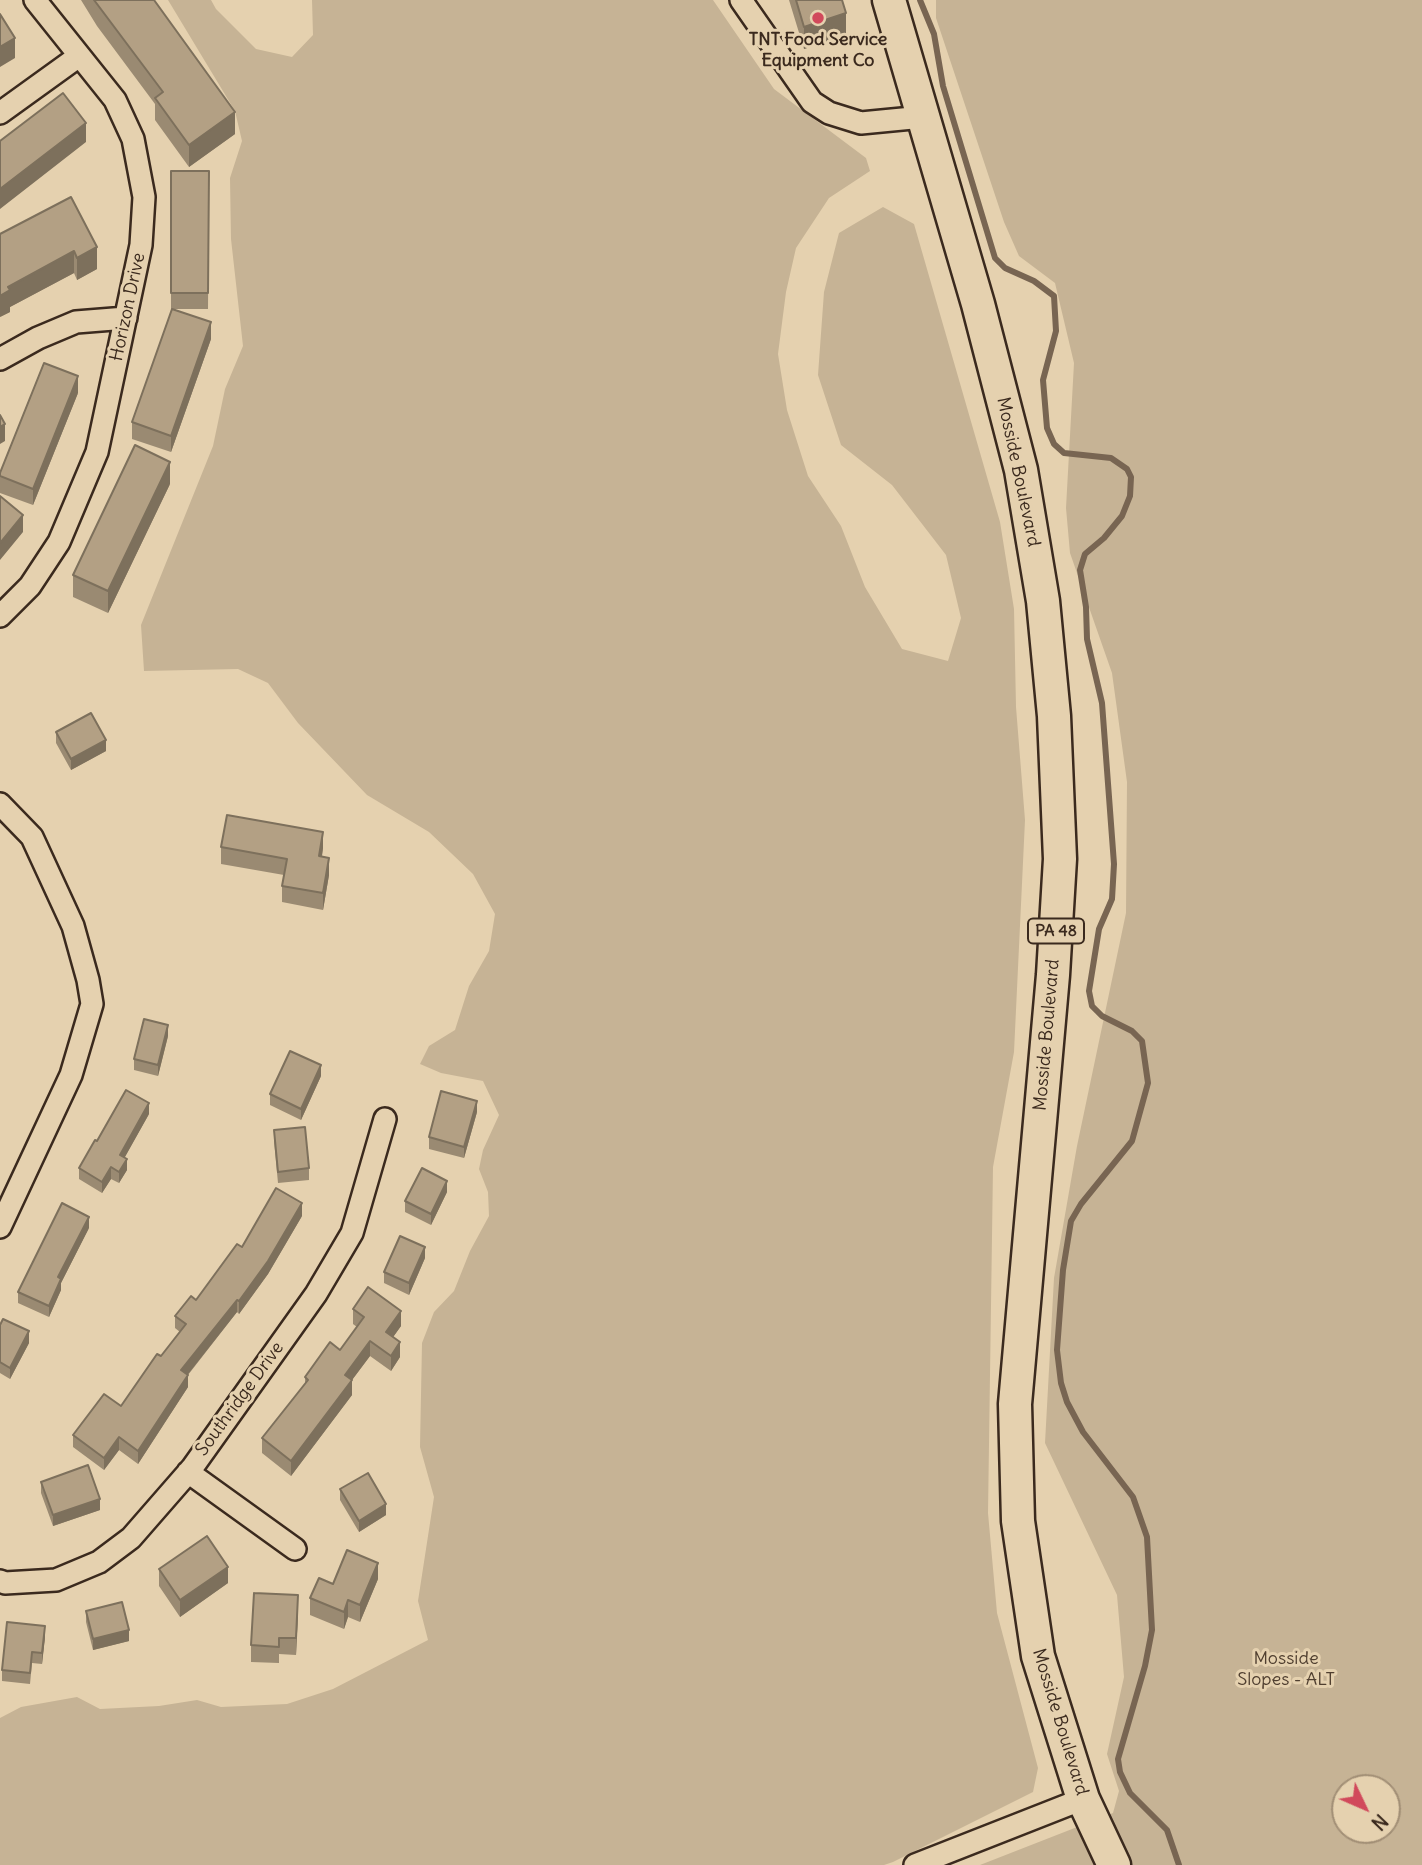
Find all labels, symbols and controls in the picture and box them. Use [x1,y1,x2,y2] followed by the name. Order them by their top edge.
[810,10,826,26] marker: TNT Food Service Equipment Co
[749,29,887,72] place label: TNT Food Service Equipment Co
[106,251,150,363] street label: Horizon Drive
[992,395,1044,549] street label: Mosside Boulevard
[1028,918,1084,944] road number: PA 48
[1030,958,1064,1112] street label: Mosside Boulevard
[191,1338,289,1460] street label: Southridge Drive
[1027,1646,1093,1798] street label: Mosside Boulevard
[1237,1648,1335,1690] park label: Mosside Slopes - ALT
[1331,1774,1401,1844] north arrow
[1366,1809,1393,1835] text: N

